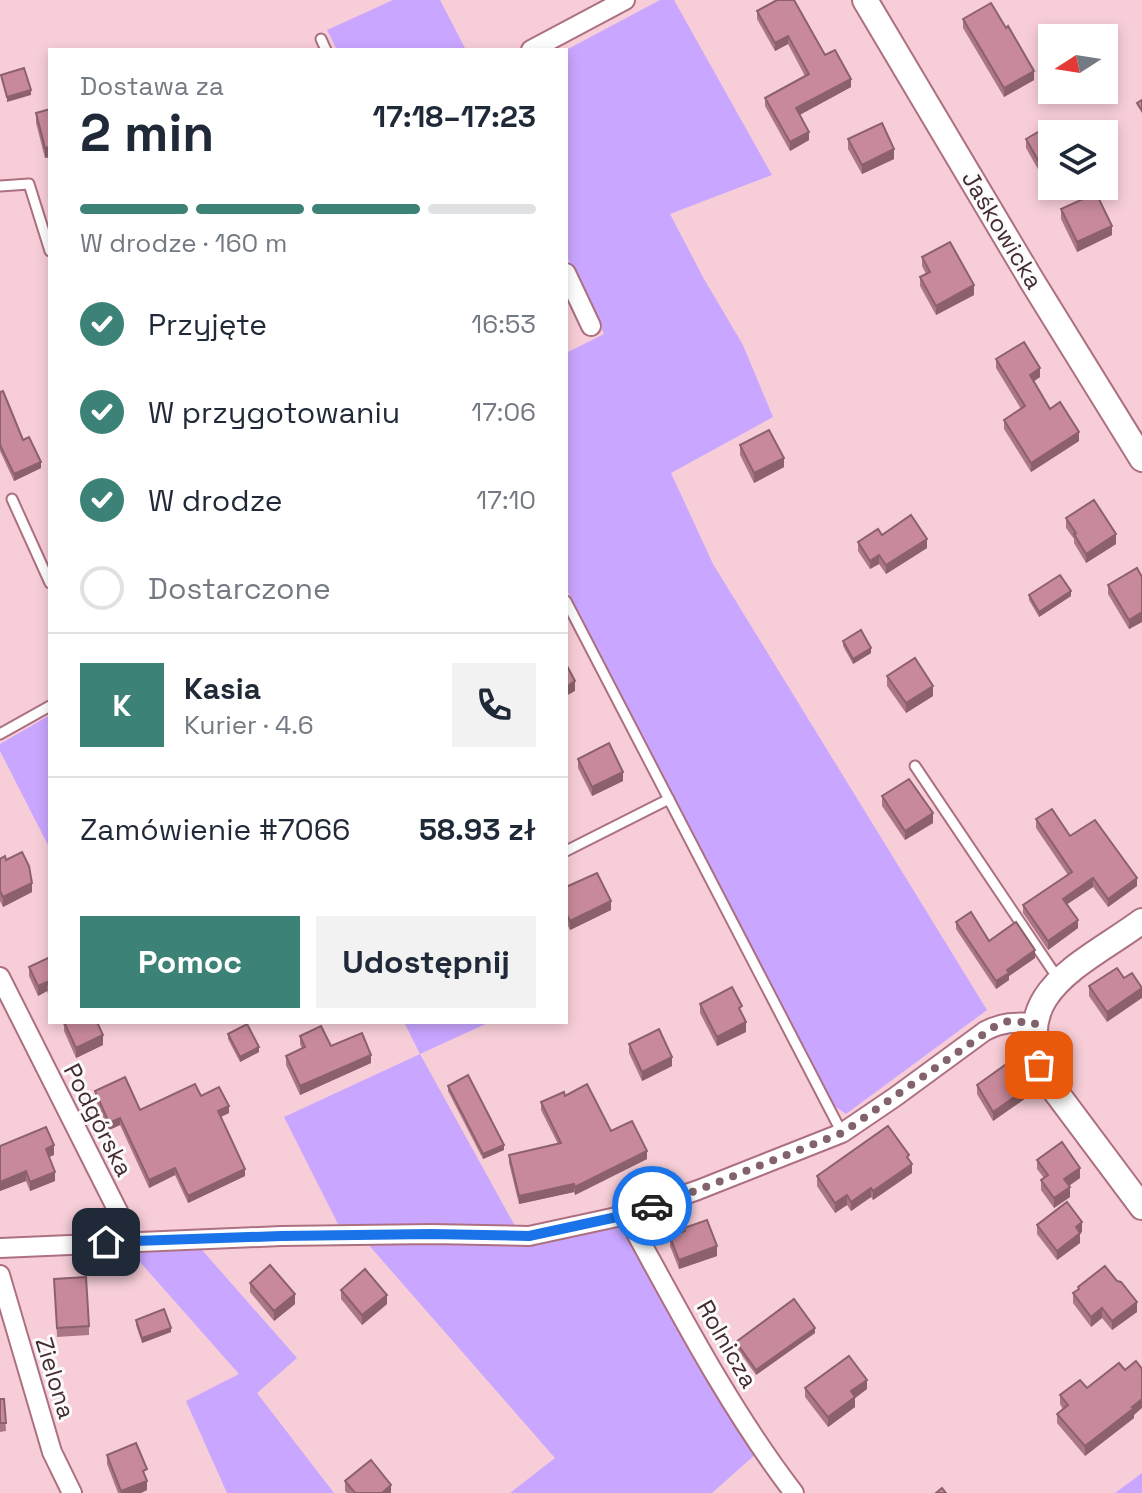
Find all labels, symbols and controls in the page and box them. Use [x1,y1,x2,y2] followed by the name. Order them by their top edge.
[1038,24,1118,104] north arrow
[1038,24,1118,200] map controls
[80,69,224,103] text: Dostawa za
[373,97,536,136] text: 17:18–17:23
[80,100,214,166] text: 2 min
[1038,120,1118,200] button: layers
[955,165,1050,295] street label: Jaśkowicka
[80,226,287,260] text: W drodze · 160 m
[80,302,124,346] icon: check
[148,305,267,344] text: Przyjęte
[471,307,536,341] text: 16:53
[80,390,124,434] icon: check
[148,393,400,432] text: W przygotowaniu
[471,395,536,429] text: 17:06
[80,478,124,522] icon: check
[148,481,283,520] text: W drodze
[476,483,536,517] text: 17:10
[148,569,331,608] text: Dostarczone
[452,663,536,747] button: phone
[184,669,261,708] text: Kasia
[113,686,131,725] text: K
[184,708,314,742] text: Kurier · 4.6
[80,810,350,849] text: Zamówienie #7066
[419,810,536,849] text: 58.93 zł
[80,916,300,1008] button: Pomoc
[316,916,536,1008] button: Udostępnij
[1005,1031,1073,1099] pin
[1017,1043,1061,1087] icon: bag
[57,1058,140,1182] street label: Podgórska
[612,1166,692,1246] courier
[630,1184,674,1228] icon: car
[72,1208,140,1276] pin
[84,1220,128,1264] icon: home
[690,1294,765,1394] street label: Rolnicza
[28,1334,83,1422] street label: Zielona

